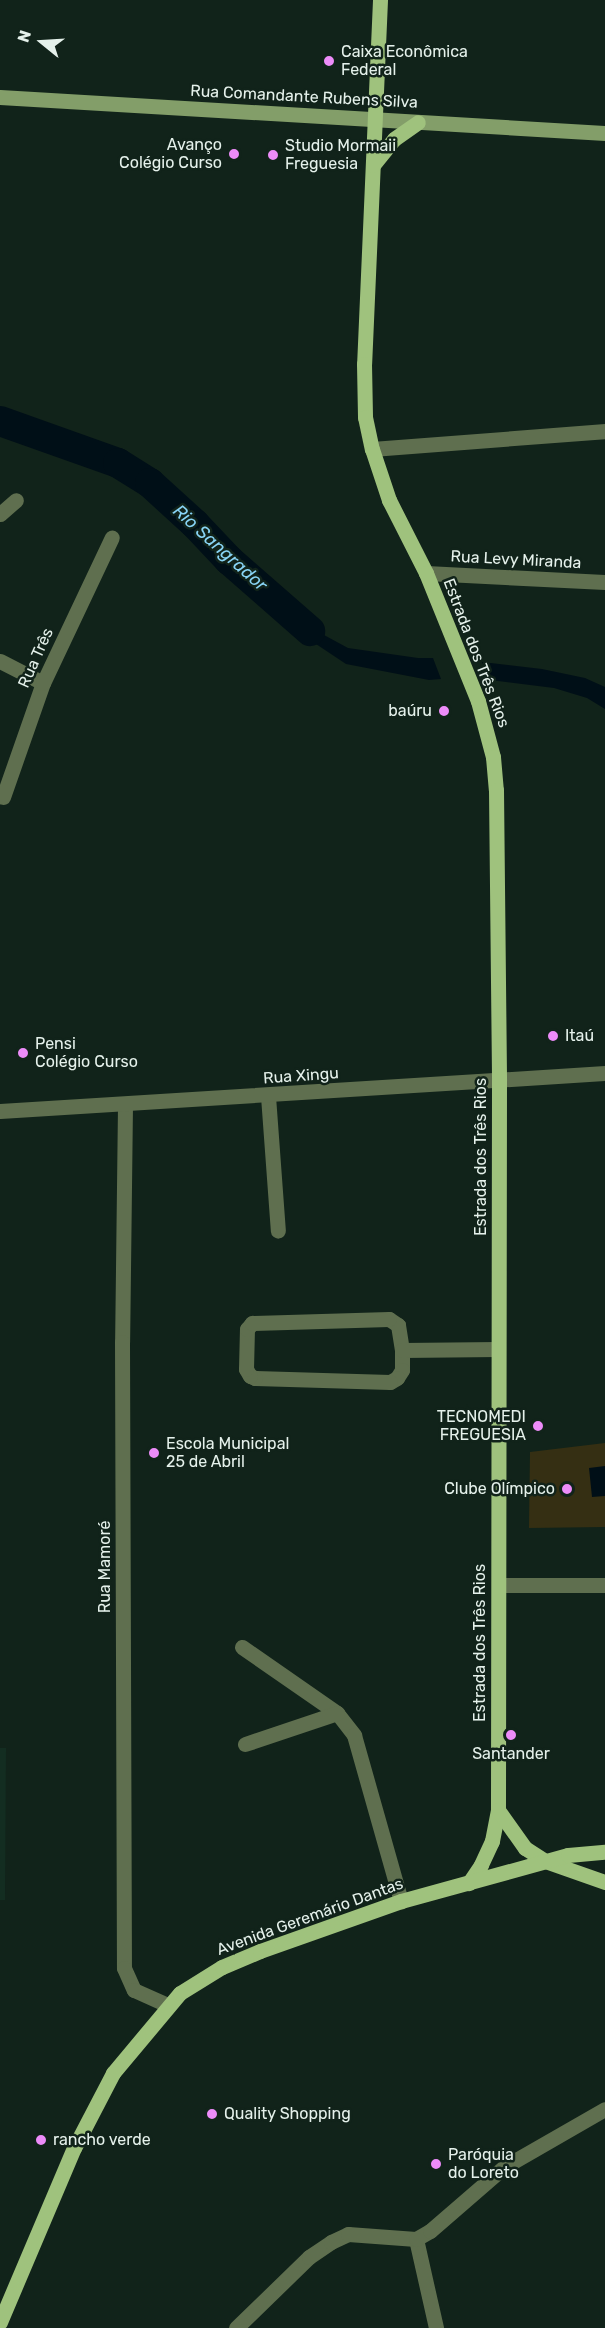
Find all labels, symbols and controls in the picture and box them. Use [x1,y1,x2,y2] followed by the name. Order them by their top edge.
[12,12,72,72] north arrow
[14,28,35,45] text: N
[341,42,468,80] place label: Caixa Econômica Federal
[322,54,336,68] marker: Caixa Econômica Federal
[190,81,418,113] street label: Rua Comandante Rubens Silva
[119,135,222,173] place label: Avanço Colégio Curso
[285,136,396,174] place label: Studio Mormaii Freguesia
[227,147,241,161] marker: Avanço Colégio Curso
[266,148,280,162] marker: Studio Mormaii Freguesia
[168,500,272,596] water label: Rio Sangrador
[450,547,582,573] street label: Rua Levy Miranda
[439,576,513,730] street label: Estrada dos Três Rios
[14,625,58,691] street label: Rua Três
[388,701,432,721] place label: baúru
[437,704,451,718] marker: baúru
[565,1026,594,1046] place label: Itaú
[546,1029,560,1043] marker: Itaú
[35,1034,138,1072] place label: Pensi Colégio Curso
[16,1046,30,1060] marker: Pensi Colégio Curso
[263,1064,339,1088] street label: Rua Xingu
[471,1078,491,1236] street label: Estrada dos Três Rios
[437,1407,526,1445] place label: TECNOMEDI FREGUESIA
[531,1419,545,1433] marker: TECNOMEDI FREGUESIA
[166,1434,289,1472] place label: Escola Municipal 25 de Abril
[147,1446,161,1460] marker: Escola Municipal 25 de Abril
[444,1479,555,1499] place label: Clube Olímpico
[560,1482,574,1496] marker: Clube Olímpico
[95,1521,115,1613] street label: Rua Mamoré
[470,1564,490,1722] street label: Estrada dos Três Rios
[504,1728,518,1742] marker: Santander
[472,1744,550,1764] place label: Santander
[214,1874,406,1960] street label: Avenida Geremário Dantas
[224,2104,351,2124] place label: Quality Shopping
[205,2107,219,2121] marker: Quality Shopping
[53,2130,151,2150] place label: rancho verde
[34,2133,48,2147] marker: rancho verde
[448,2145,519,2183] place label: Paróquia do Loreto
[429,2157,443,2171] marker: Paróquia do Loreto

